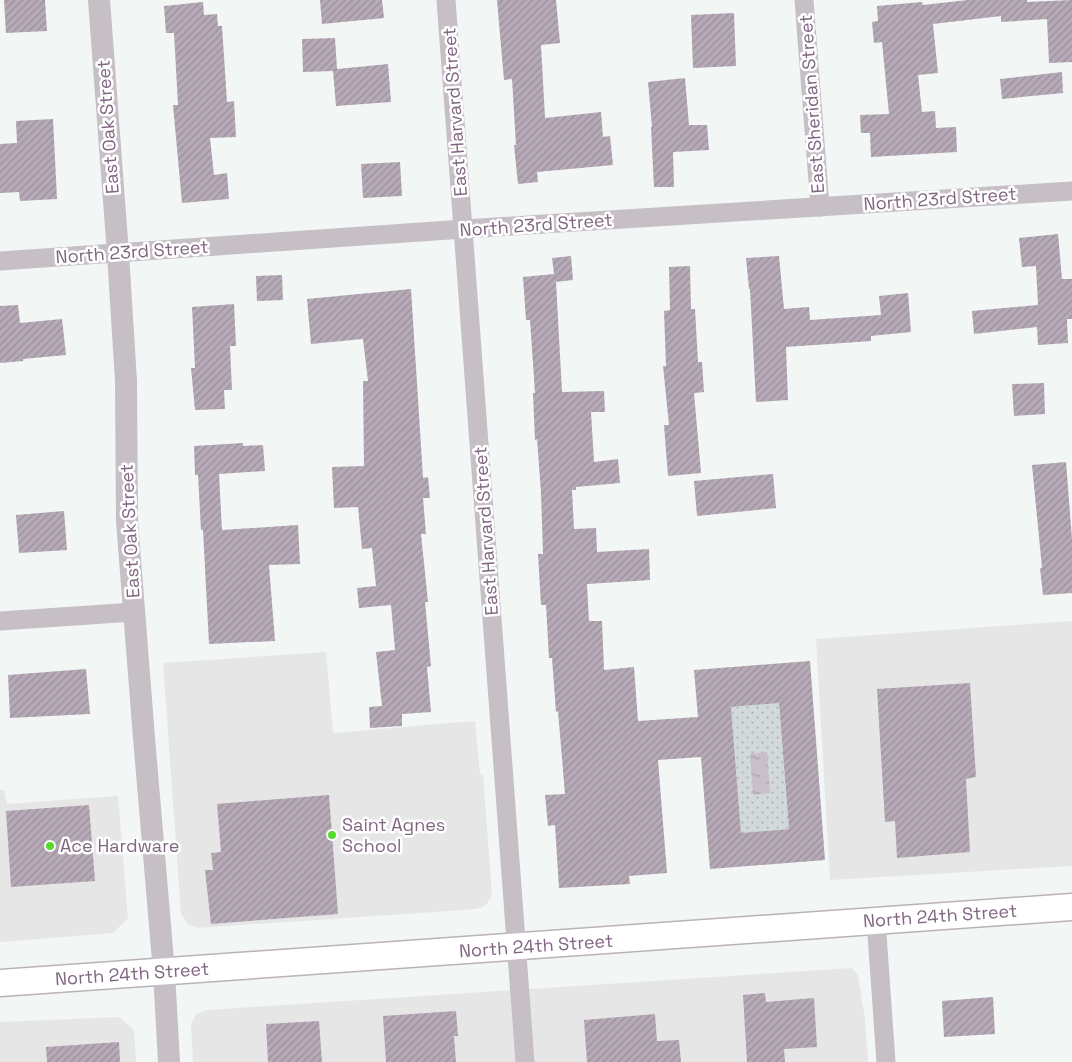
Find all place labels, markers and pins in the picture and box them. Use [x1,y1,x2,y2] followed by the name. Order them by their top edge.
[342,813,445,857] place label: Saint Agnes School
[326,829,338,841] marker: Saint Agnes School
[60,834,179,857] place label: Ace Hardware
[44,840,56,852] marker: Ace Hardware

